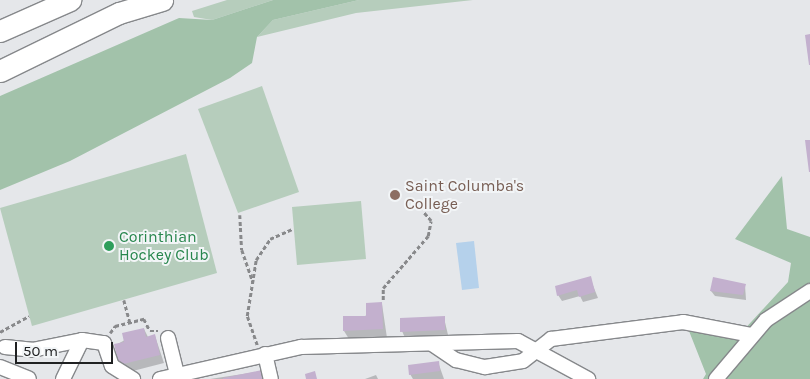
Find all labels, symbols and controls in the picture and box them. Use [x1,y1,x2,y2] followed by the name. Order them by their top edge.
[405,176,524,214] place label: Saint Columba's College
[389,189,401,201] marker: Saint Columba's College
[119,227,209,265] place label: Corinthian Hockey Club
[103,240,115,252] marker: Corinthian Hockey Club
[18,332,115,364] scale bar
[23,342,58,360] text: 50 m

